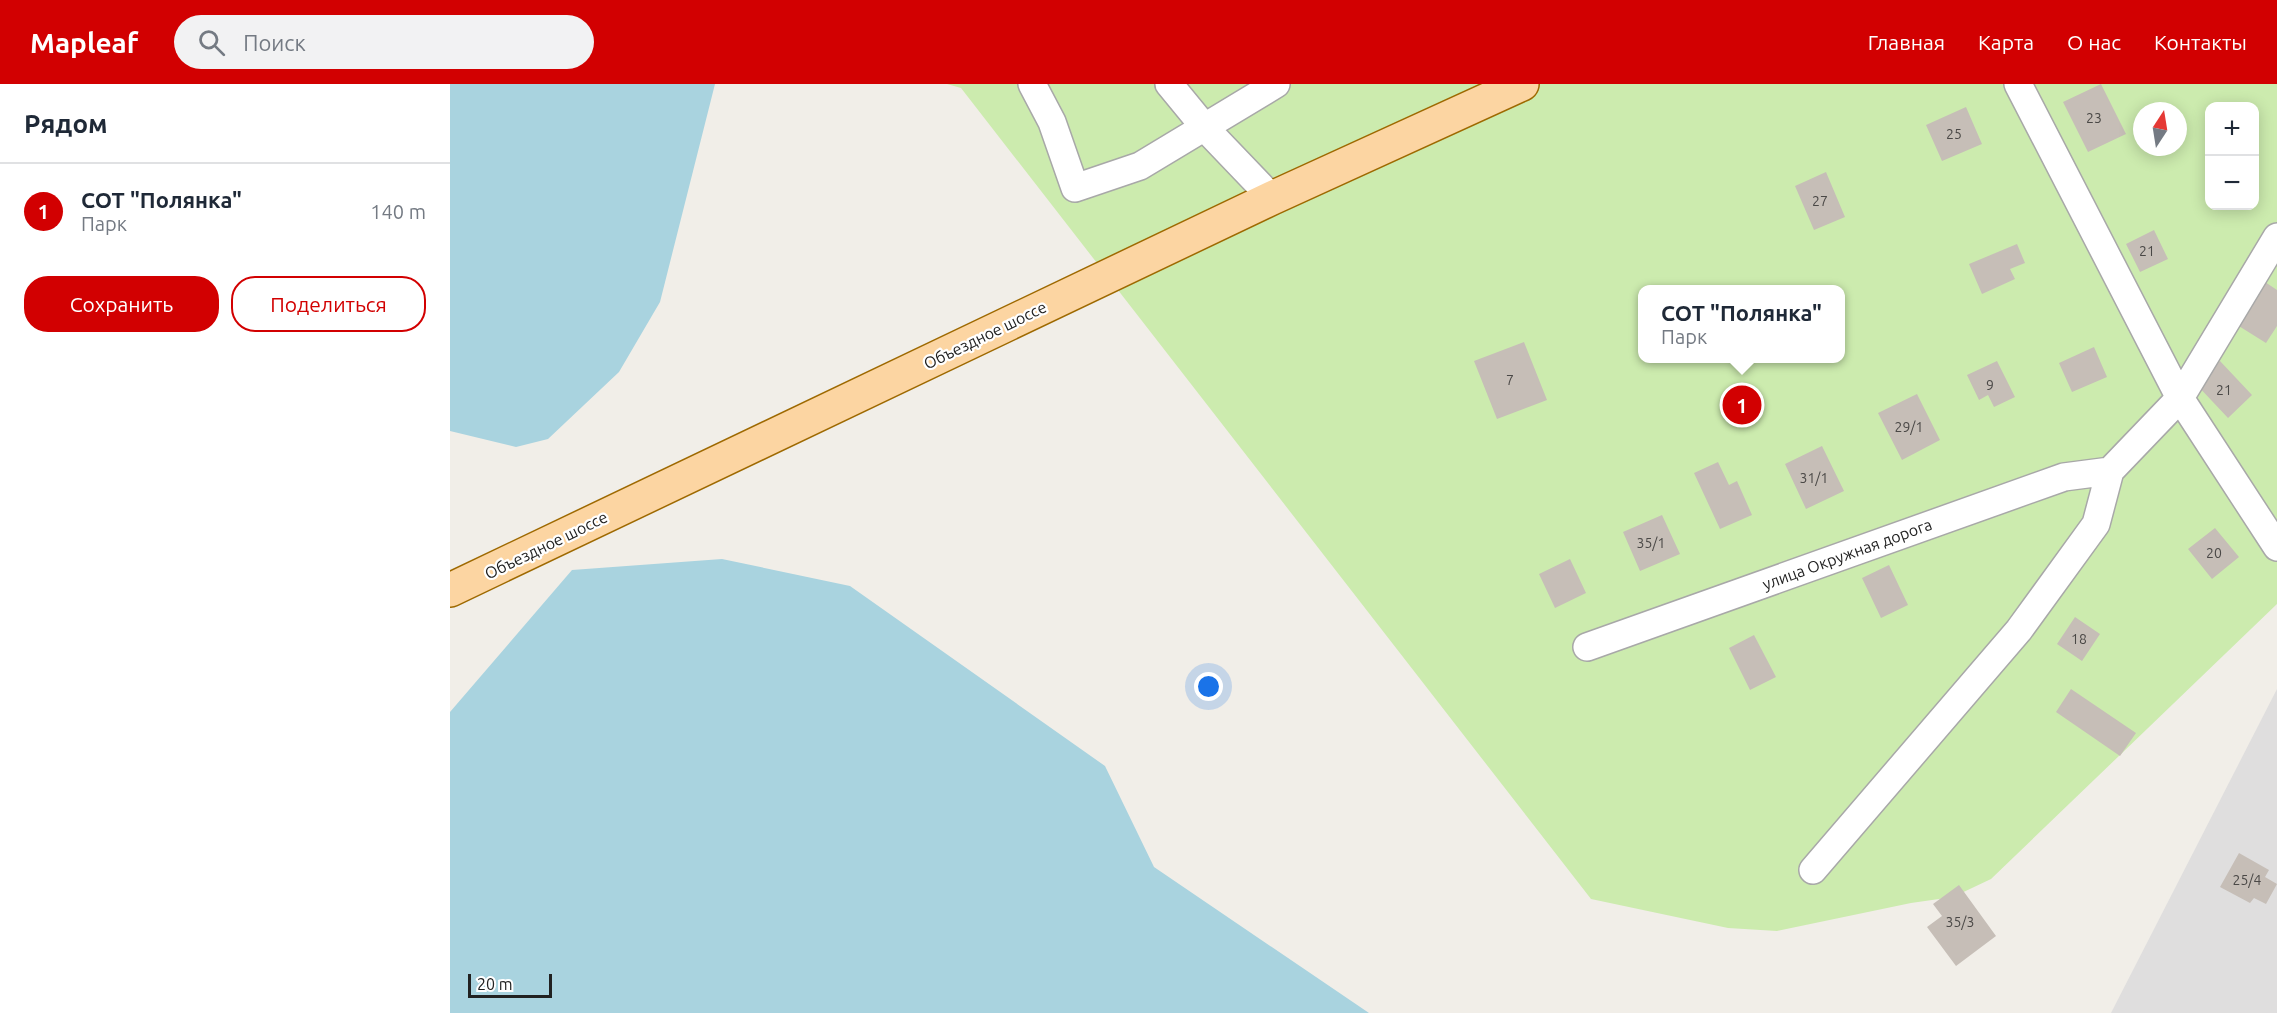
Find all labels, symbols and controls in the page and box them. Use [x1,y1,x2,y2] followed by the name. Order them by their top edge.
[174,15,594,69] search box
[195,26,228,59] icon: search
[30,27,138,58] text: Mapleaf
[243,30,306,55] text: Поиск
[1868,30,1945,54] text: Главная
[1978,30,2034,54] text: Карта
[2067,30,2121,54] text: О нас
[2154,30,2247,54] text: Контакты
[2133,102,2187,156] north arrow
[2205,102,2259,210] map controls
[2205,102,2259,156] button: +
[24,109,108,138] text: Рядом
[2086,110,2102,126] house number: 23
[1946,126,1962,142] house number: 25
[2205,156,2259,210] button: −
[81,187,242,212] text: СОТ "Полянка"
[1812,193,1828,209] house number: 27
[38,200,49,223] text: 1
[370,200,426,223] text: 140 m
[81,212,127,235] text: Парк
[2139,243,2155,259] house number: 21
[24,276,219,332] button: Сохранить
[231,276,426,332] button: Поделиться
[1638,285,1845,363] popup
[921,297,1049,373] street label: Объездное шоссе
[1661,300,1822,325] text: СОТ "Полянка"
[1661,325,1707,348] text: Парк
[1506,372,1514,388] house number: 7
[1986,377,1994,393] house number: 9
[1722,382,1762,428] pin: 1
[2216,382,2232,398] house number: 21
[1895,419,1923,435] house number: 29/1
[1800,470,1828,486] house number: 31/1
[482,507,610,583] street label: Объездное шоссе
[1760,515,1934,593] street label: улица Окружная дорога
[1637,535,1665,551] house number: 35/1
[2206,545,2222,561] house number: 20
[2071,631,2087,647] house number: 18
[1194,672,1223,701] your location
[2233,872,2262,888] house number: 25/4
[1946,914,1974,930] house number: 35/3
[468,971,552,998] scale bar
[477,975,513,993] text: 20 m

